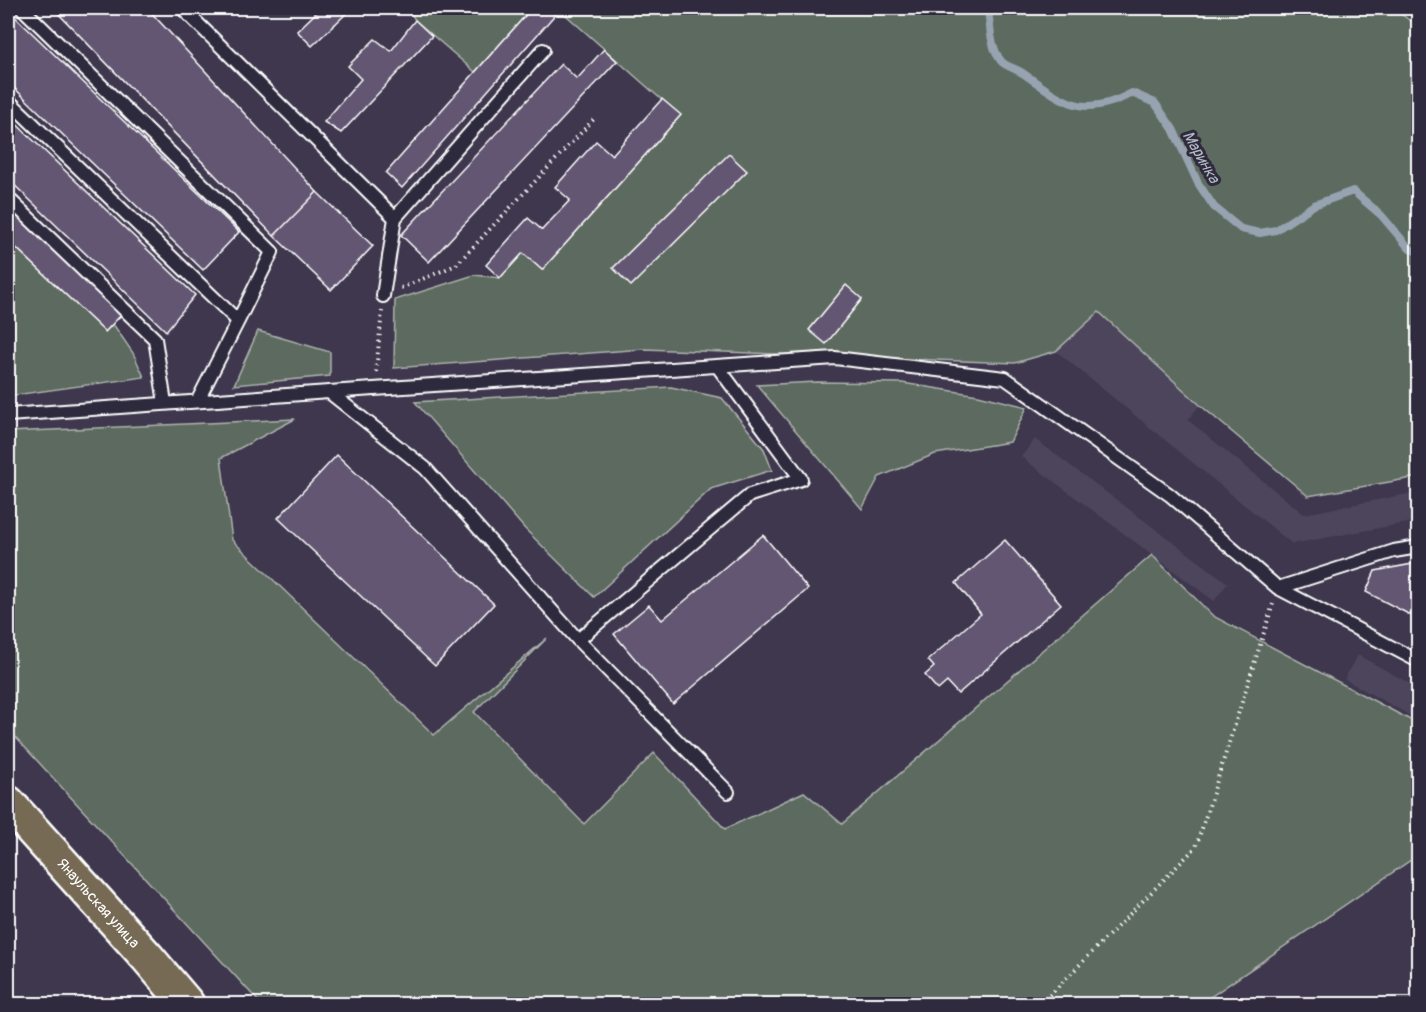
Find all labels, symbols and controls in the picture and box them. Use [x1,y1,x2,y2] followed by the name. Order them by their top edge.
[1178,127,1225,188] water label: Маринка
[53,854,144,952] street label: Янаульская улица

